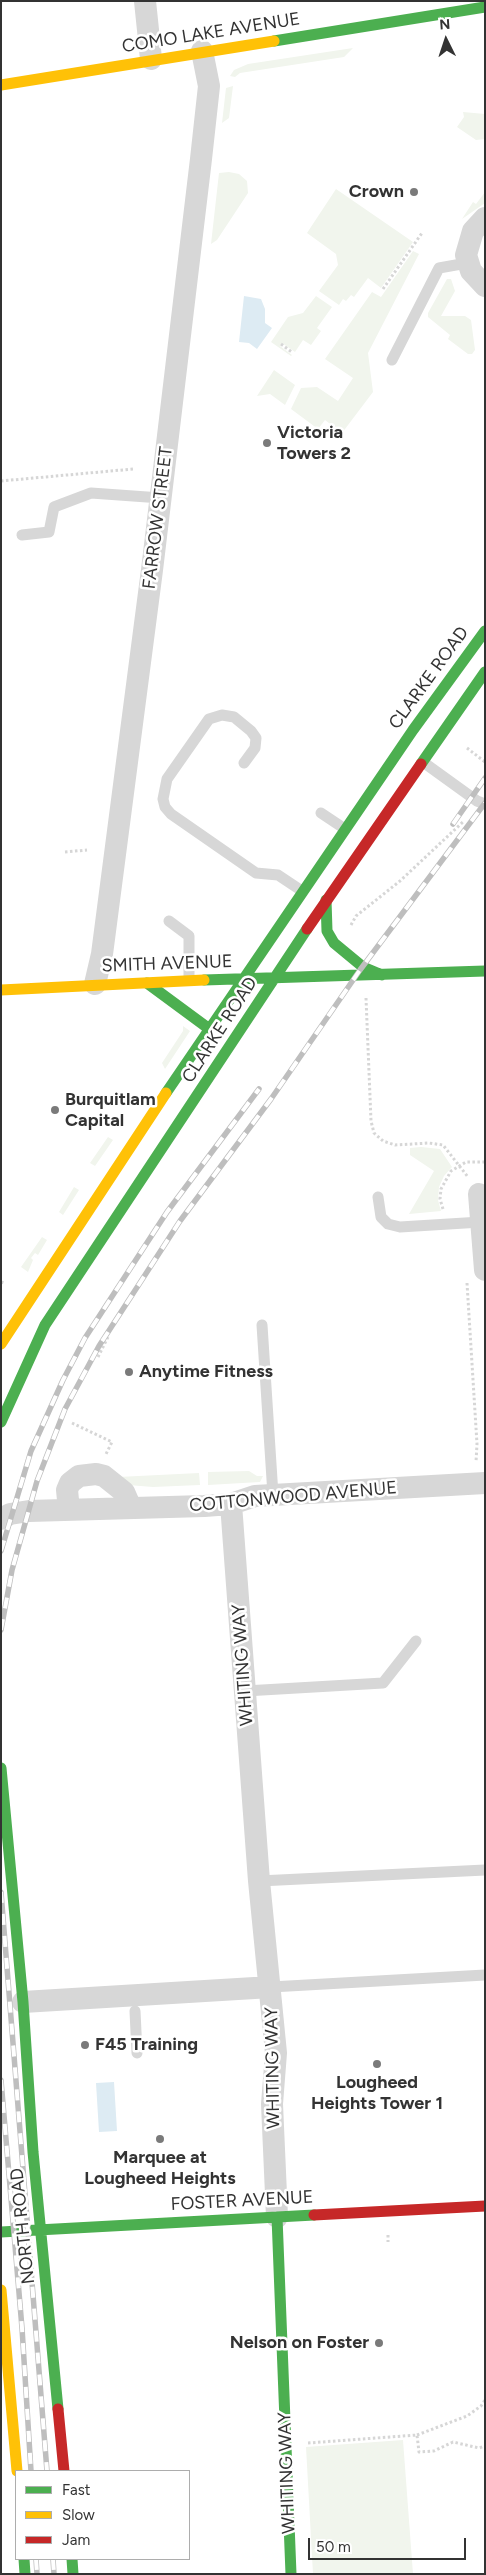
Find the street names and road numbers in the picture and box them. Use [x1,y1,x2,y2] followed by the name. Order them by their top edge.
[120,8,302,58] street label: COMO LAKE AVENUE
[139,445,177,591] street label: FARROW STREET
[385,622,473,734] street label: CLARKE ROAD
[101,951,233,977] street label: SMITH AVENUE
[178,973,262,1087] street label: CLARKE ROAD
[188,1477,398,1517] street label: COTTONWOOD AVENUE
[228,1603,258,1727] street label: WHITING WAY
[261,2007,285,2129] street label: WHITING WAY
[6,2167,40,2285] street label: NORTH ROAD
[170,2186,314,2216] street label: FOSTER AVENUE
[274,2412,300,2534] street label: WHITING WAY

